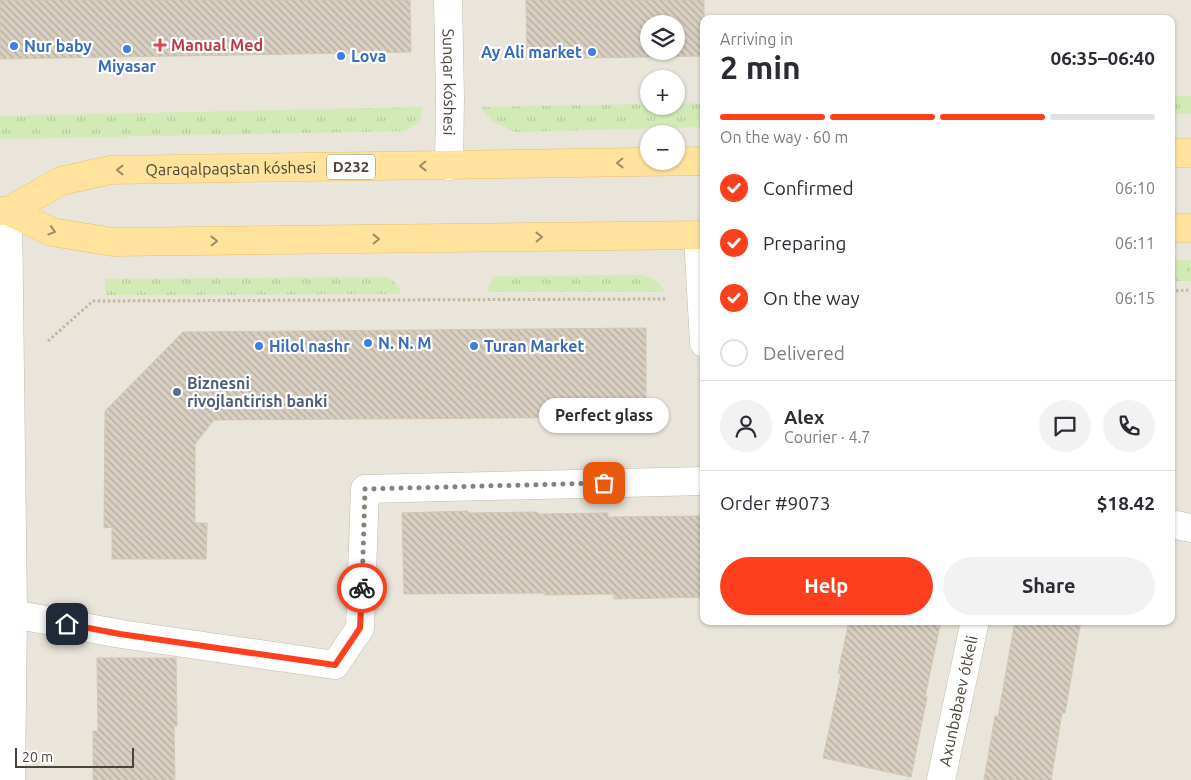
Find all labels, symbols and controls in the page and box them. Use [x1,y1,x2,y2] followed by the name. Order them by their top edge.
[640,15,685,170] map controls
[640,15,685,60] button: layers
[440,28,459,136] street label: Sunqar kóshesi
[720,30,793,48] text: Arriving in
[171,36,263,54] place label: Manual Med
[24,37,92,55] place label: Nur baby
[153,38,167,52] marker: Manual Med
[8,40,20,52] marker: Nur baby
[121,43,133,55] marker: Miyasar
[481,43,582,61] place label: Ay Ali market
[586,46,598,58] marker: Ay Ali market
[351,47,386,65] place label: Lova
[1050,47,1155,69] text: 06:35–06:40
[720,49,801,85] text: 2 min
[335,50,347,62] marker: Lova
[98,57,157,75] place label: Miyasar
[640,70,685,115] button: +
[640,125,685,170] button: −
[720,128,848,146] text: On the way · 60 m
[327,154,375,180] road number: D232
[145,158,316,178] street label: Qaraqalpaqstan kóshesi
[616,158,624,168] one-way arrow
[418,161,426,171] one-way arrow
[116,165,124,175] one-way arrow
[720,174,748,202] icon: check
[763,177,854,199] text: Confirmed
[1115,179,1155,197] text: 06:10
[48,225,56,235] one-way arrow
[720,229,748,257] icon: check
[535,232,543,242] one-way arrow
[763,232,847,254] text: Preparing
[372,234,380,244] one-way arrow
[1115,234,1155,252] text: 06:11
[210,236,218,246] one-way arrow
[720,284,748,312] icon: check
[763,287,860,309] text: On the way
[1115,289,1155,307] text: 06:15
[378,334,432,352] place label: N. N. M
[269,337,350,355] place label: Hilol nashr
[362,337,374,349] marker: N. N. M
[484,337,585,355] place label: Turan Market
[253,340,265,352] marker: Hilol nashr
[468,340,480,352] marker: Turan Market
[763,342,845,364] text: Delivered
[187,374,328,410] place label: Biznesni rivojlantirish banki
[171,386,183,398] marker: Biznesni rivojlantirish banki
[539,398,669,433] callout: Perfect glass
[720,400,772,452] button: person
[1039,400,1091,452] button: chat
[1103,400,1155,452] button: phone
[555,406,653,424] text: Perfect glass
[784,406,824,428] text: Alex
[784,428,870,446] text: Courier · 4.7
[583,462,625,504] pin
[590,469,618,497] icon: bag
[720,492,830,514] text: Order #9073
[1097,492,1155,514] text: $18.42
[720,557,933,615] button: Help
[943,557,1155,615] button: Share
[337,563,387,613] courier
[348,574,376,602] icon: bike
[46,603,88,645] pin
[53,610,81,638] icon: home
[935,634,981,768] street label: Axunbabaev ótkeli
[15,745,134,768] scale bar
[22,749,53,765] text: 20 m

